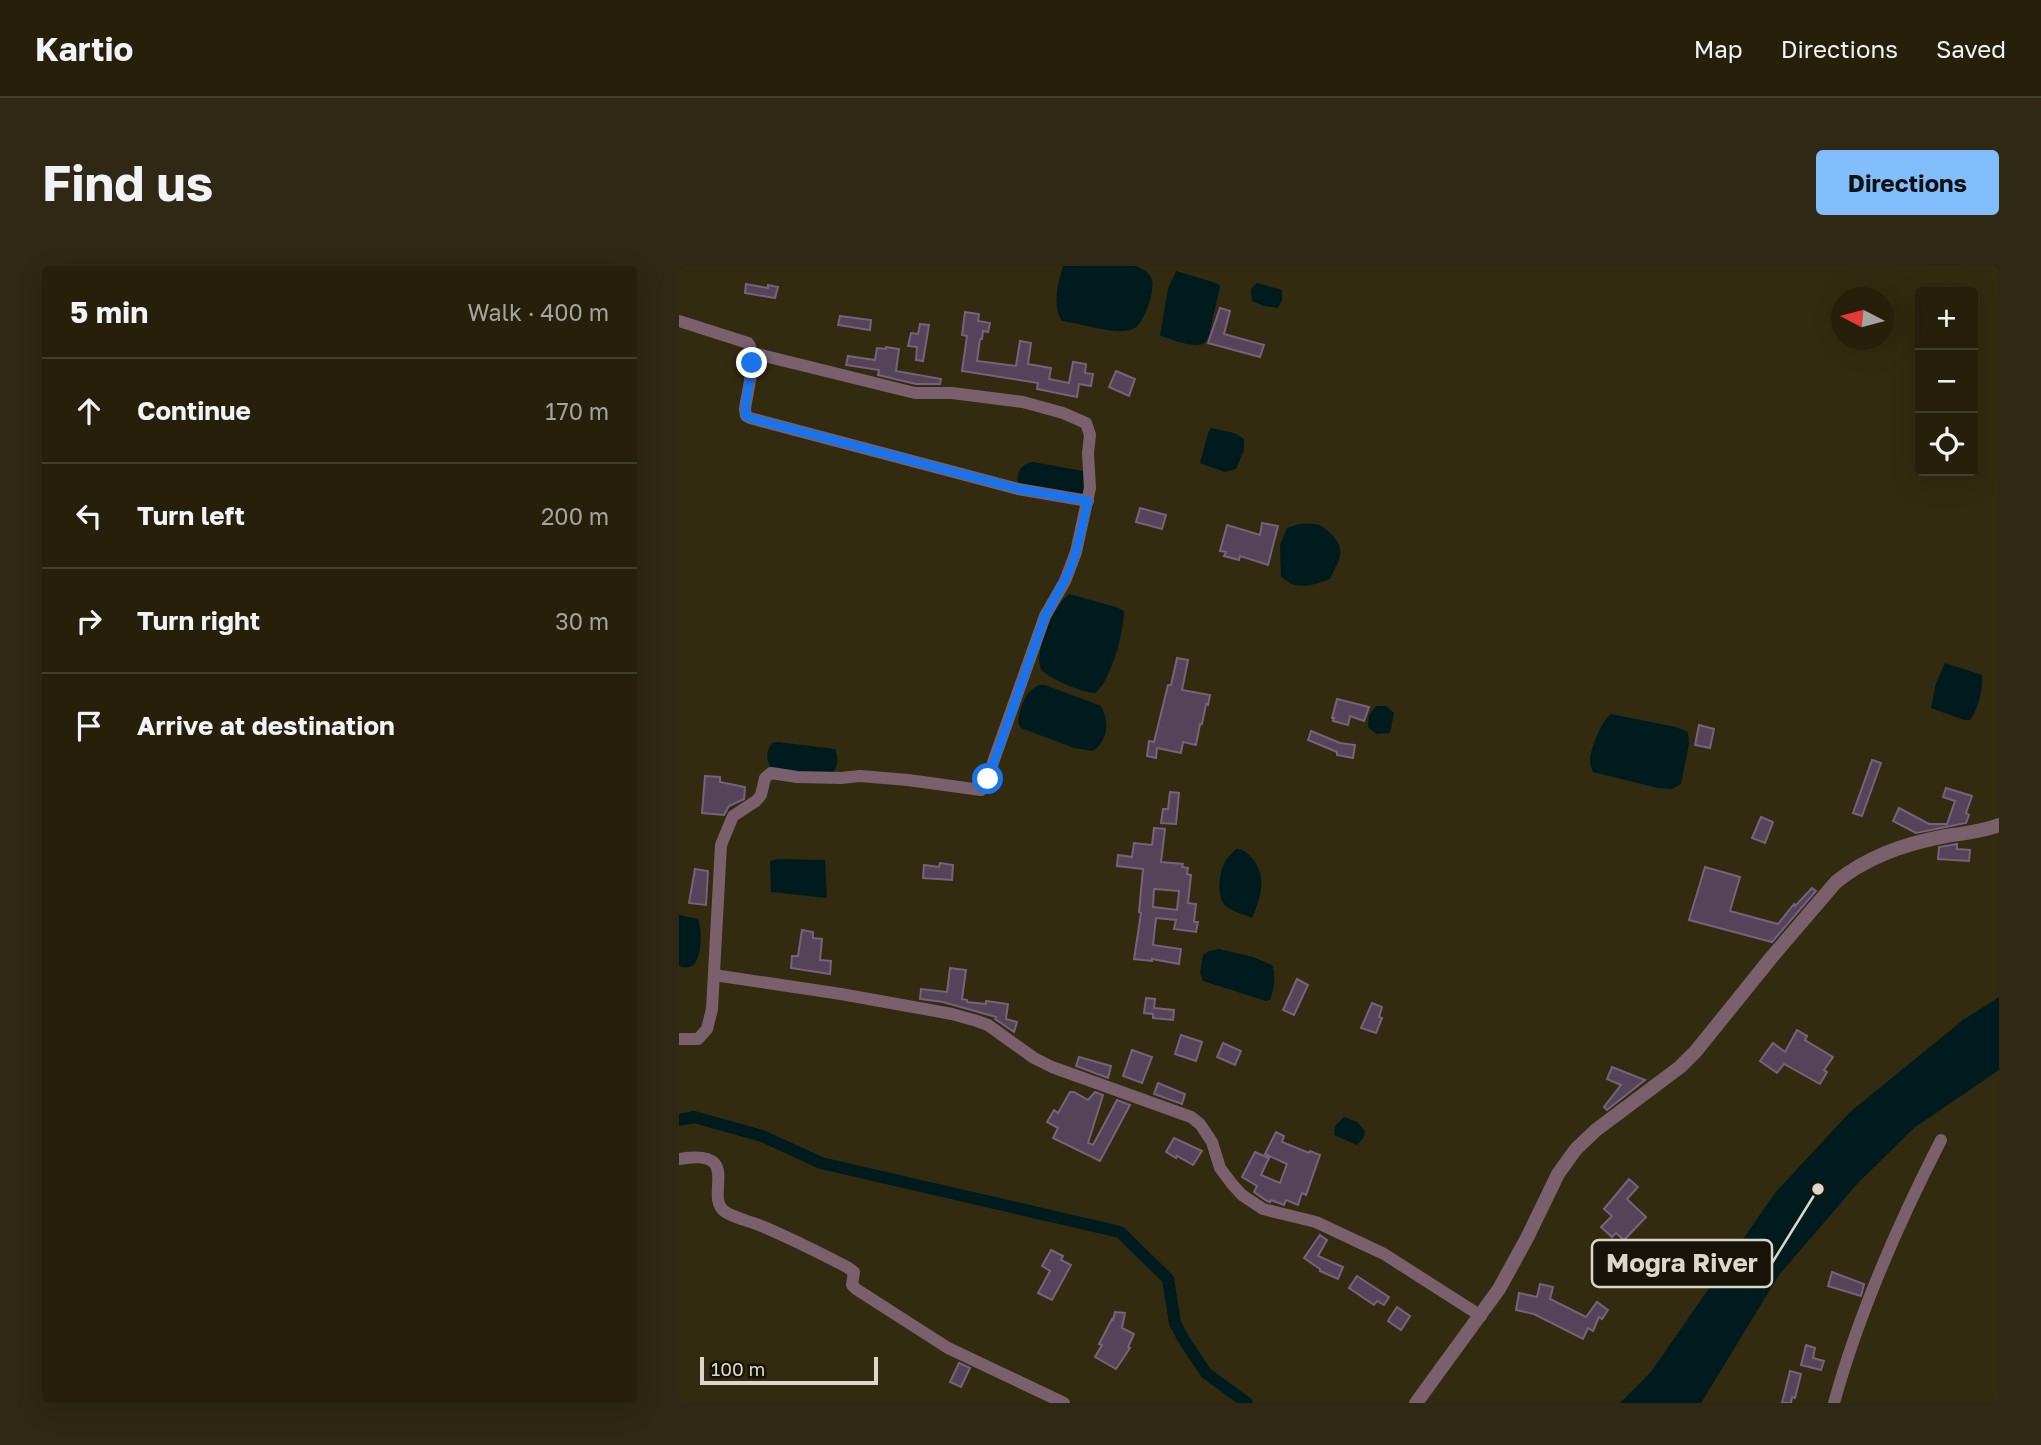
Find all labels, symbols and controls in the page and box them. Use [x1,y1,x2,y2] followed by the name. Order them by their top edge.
[35,29,133,68] text: Kartio
[1694,34,1743,63] text: Map
[1781,34,1898,63] text: Directions
[1936,34,2006,63] text: Saved
[1816,150,1999,215] button: Directions
[42,153,213,212] text: Find us
[1831,287,1894,350] north arrow
[1915,287,1978,476] map controls
[1915,287,1978,350] button: +
[70,294,148,330] text: 5 min
[467,298,609,326] text: Walk · 400 m
[736,347,767,378] route end
[1915,350,1978,413] button: −
[70,392,108,430] icon: ahead
[137,395,251,426] text: Continue
[545,397,609,425] text: 170 m
[1915,413,1978,476] button: locate
[70,497,108,535] icon: left
[137,500,245,531] text: Turn left
[541,502,609,530] text: 200 m
[70,602,108,640] icon: right
[137,605,260,636] text: Turn right
[555,607,609,635] text: 30 m
[70,707,108,745] icon: arrive
[137,710,395,741] text: Arrive at destination
[972,763,1003,794] route start
[1592,1240,1772,1287] callout: Mogra River
[1606,1247,1758,1278] text: Mogra River
[700,1354,879,1386] scale bar
[711,1357,765,1380] text: 100 m

